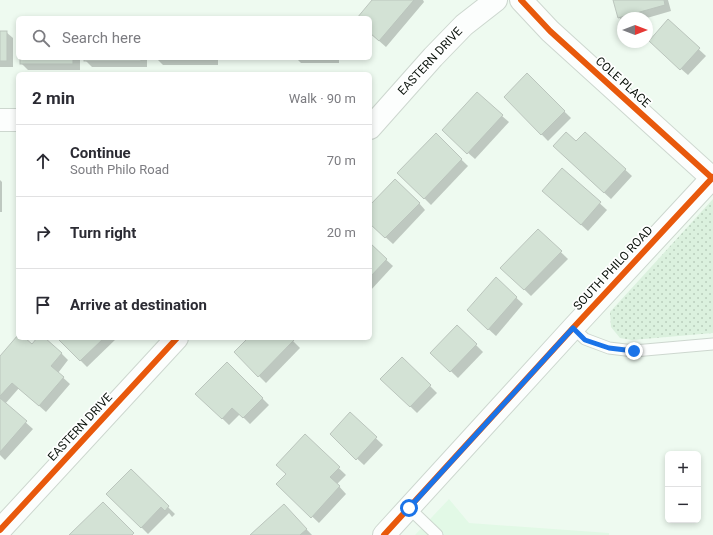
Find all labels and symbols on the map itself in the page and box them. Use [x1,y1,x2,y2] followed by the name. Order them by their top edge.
[617,12,653,48] north arrow
[395,24,465,98] street label: EASTERN DRIVE
[593,54,653,110] street label: COLE PLACE
[570,223,656,313] street label: SOUTH PHILO ROAD
[625,342,643,360] route end
[45,390,115,464] street label: EASTERN DRIVE
[400,499,418,517] route start

